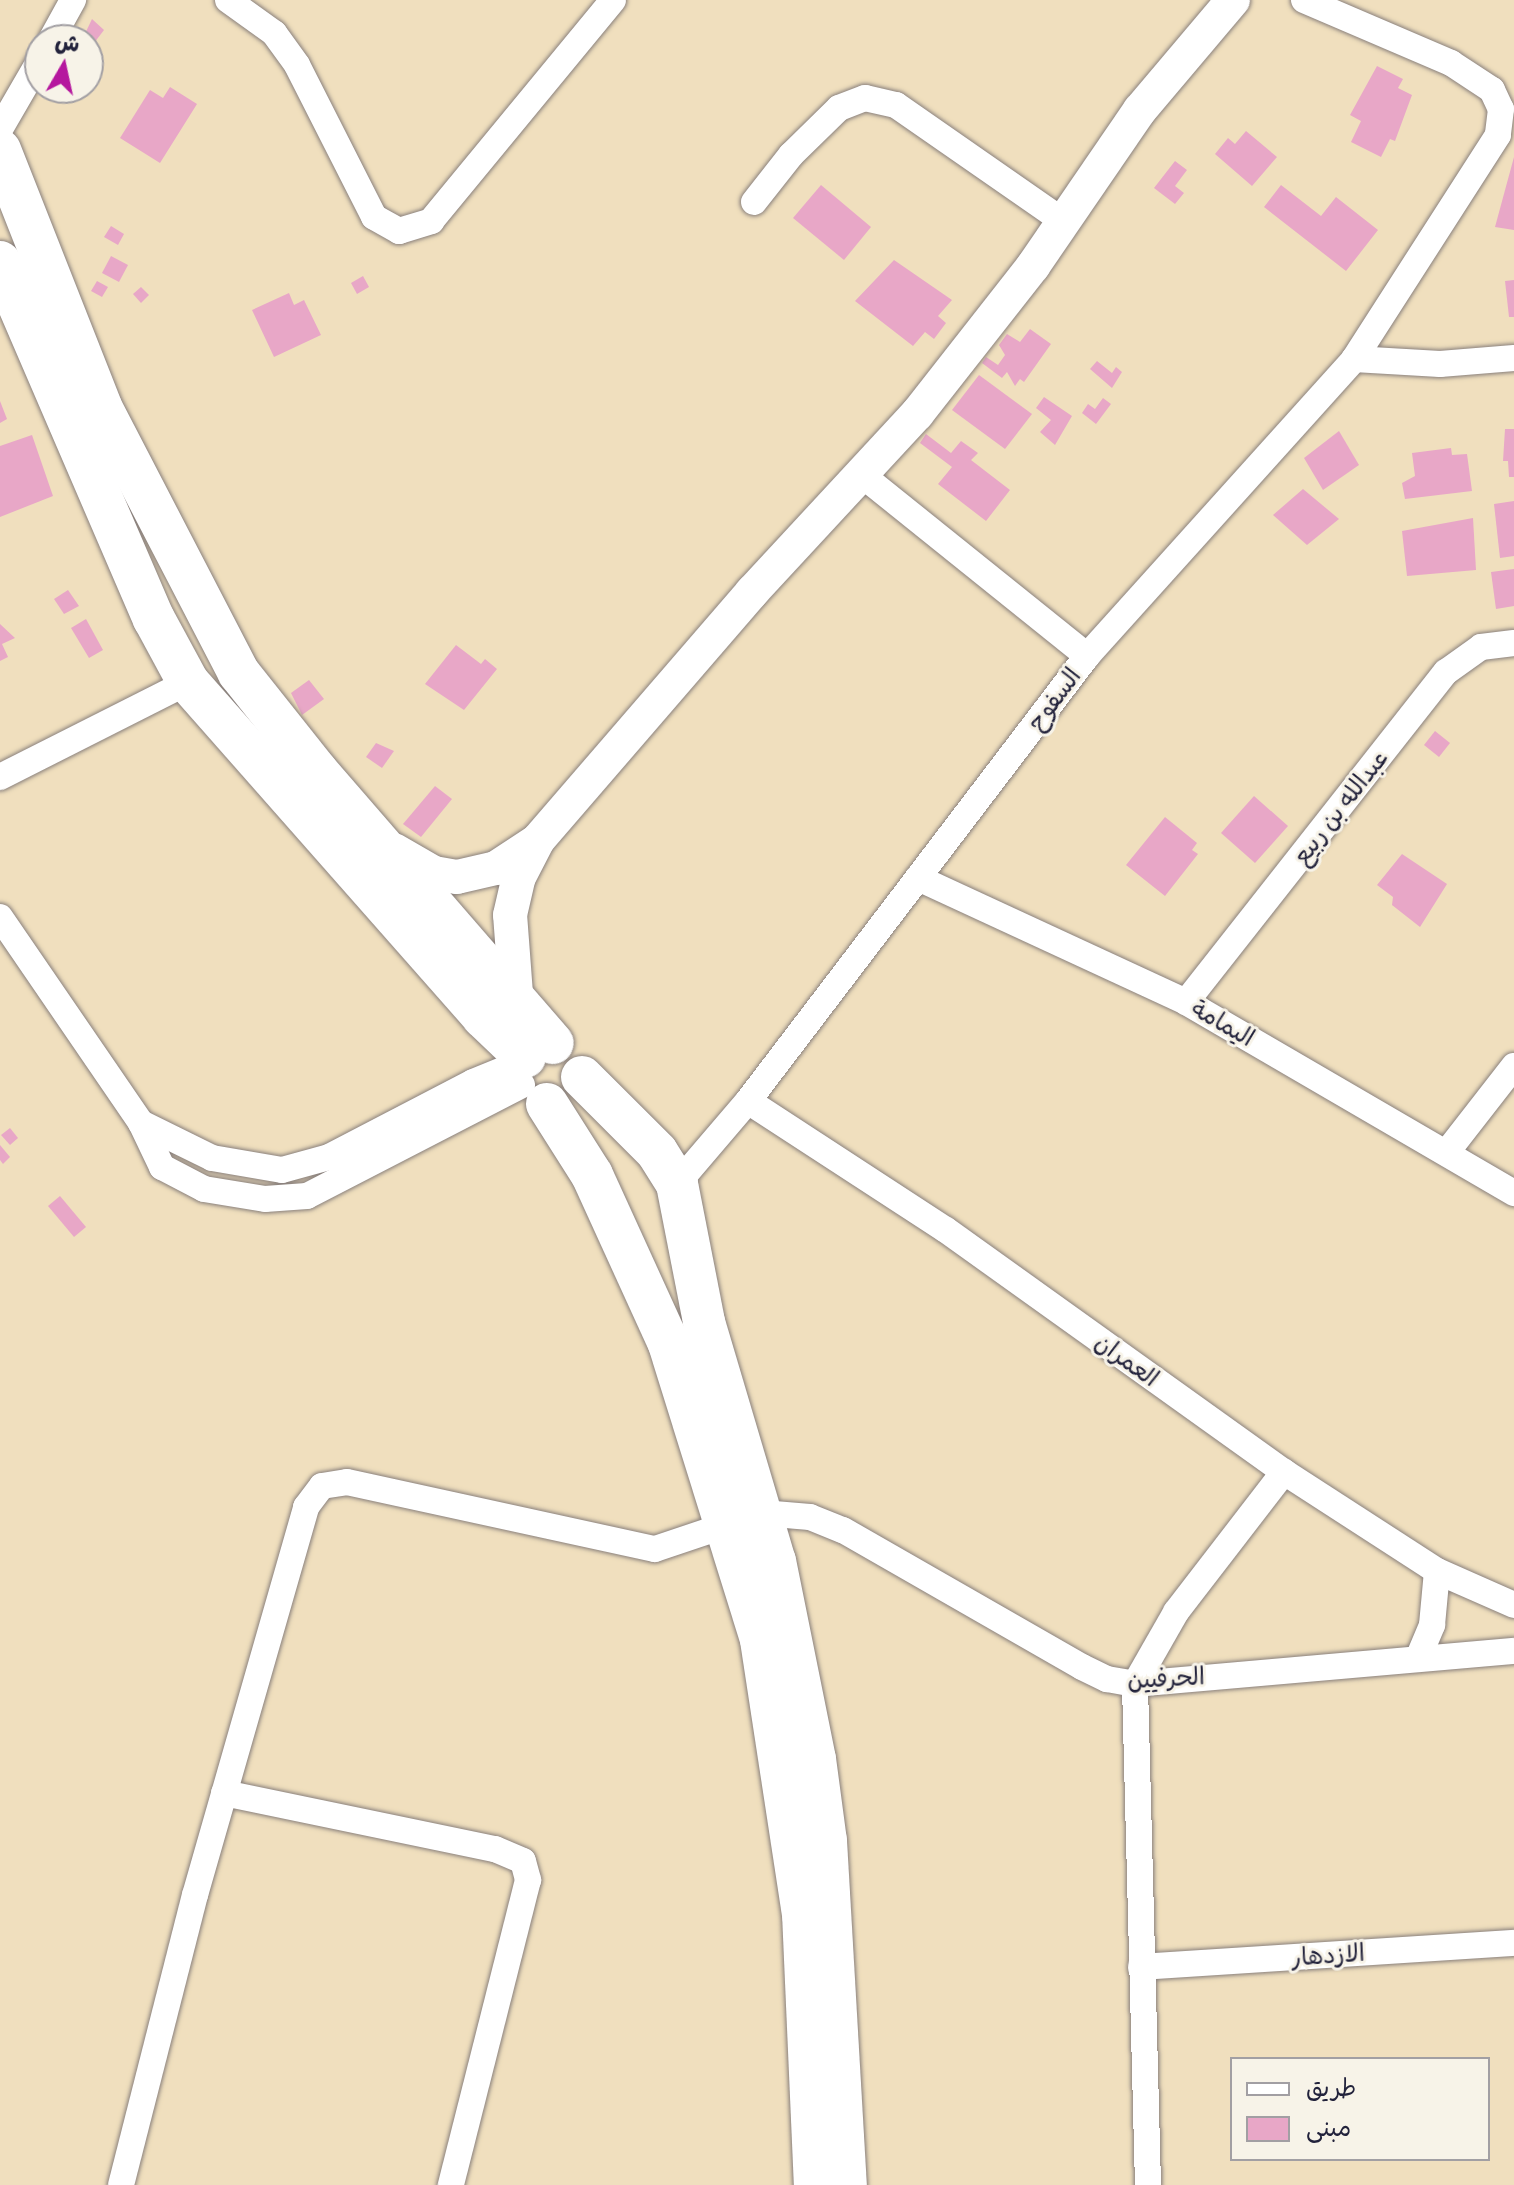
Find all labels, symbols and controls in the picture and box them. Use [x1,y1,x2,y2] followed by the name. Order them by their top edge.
[24,24,104,104] north arrow
[53,27,82,58] text: ش
[1021,662,1087,736] street label: السفوح
[1286,744,1394,870] street label: عبدالله بن ربيع
[1186,994,1260,1052] street label: اليمامة
[1090,1327,1164,1393] street label: العمران
[1127,1662,1205,1694] street label: الحرفيين
[1290,1938,1366,1972] street label: الازدهار
[1230,2057,1490,2161] legend
[1306,2072,1356,2102] text: طريق
[1306,2112,1351,2142] text: مبنى

